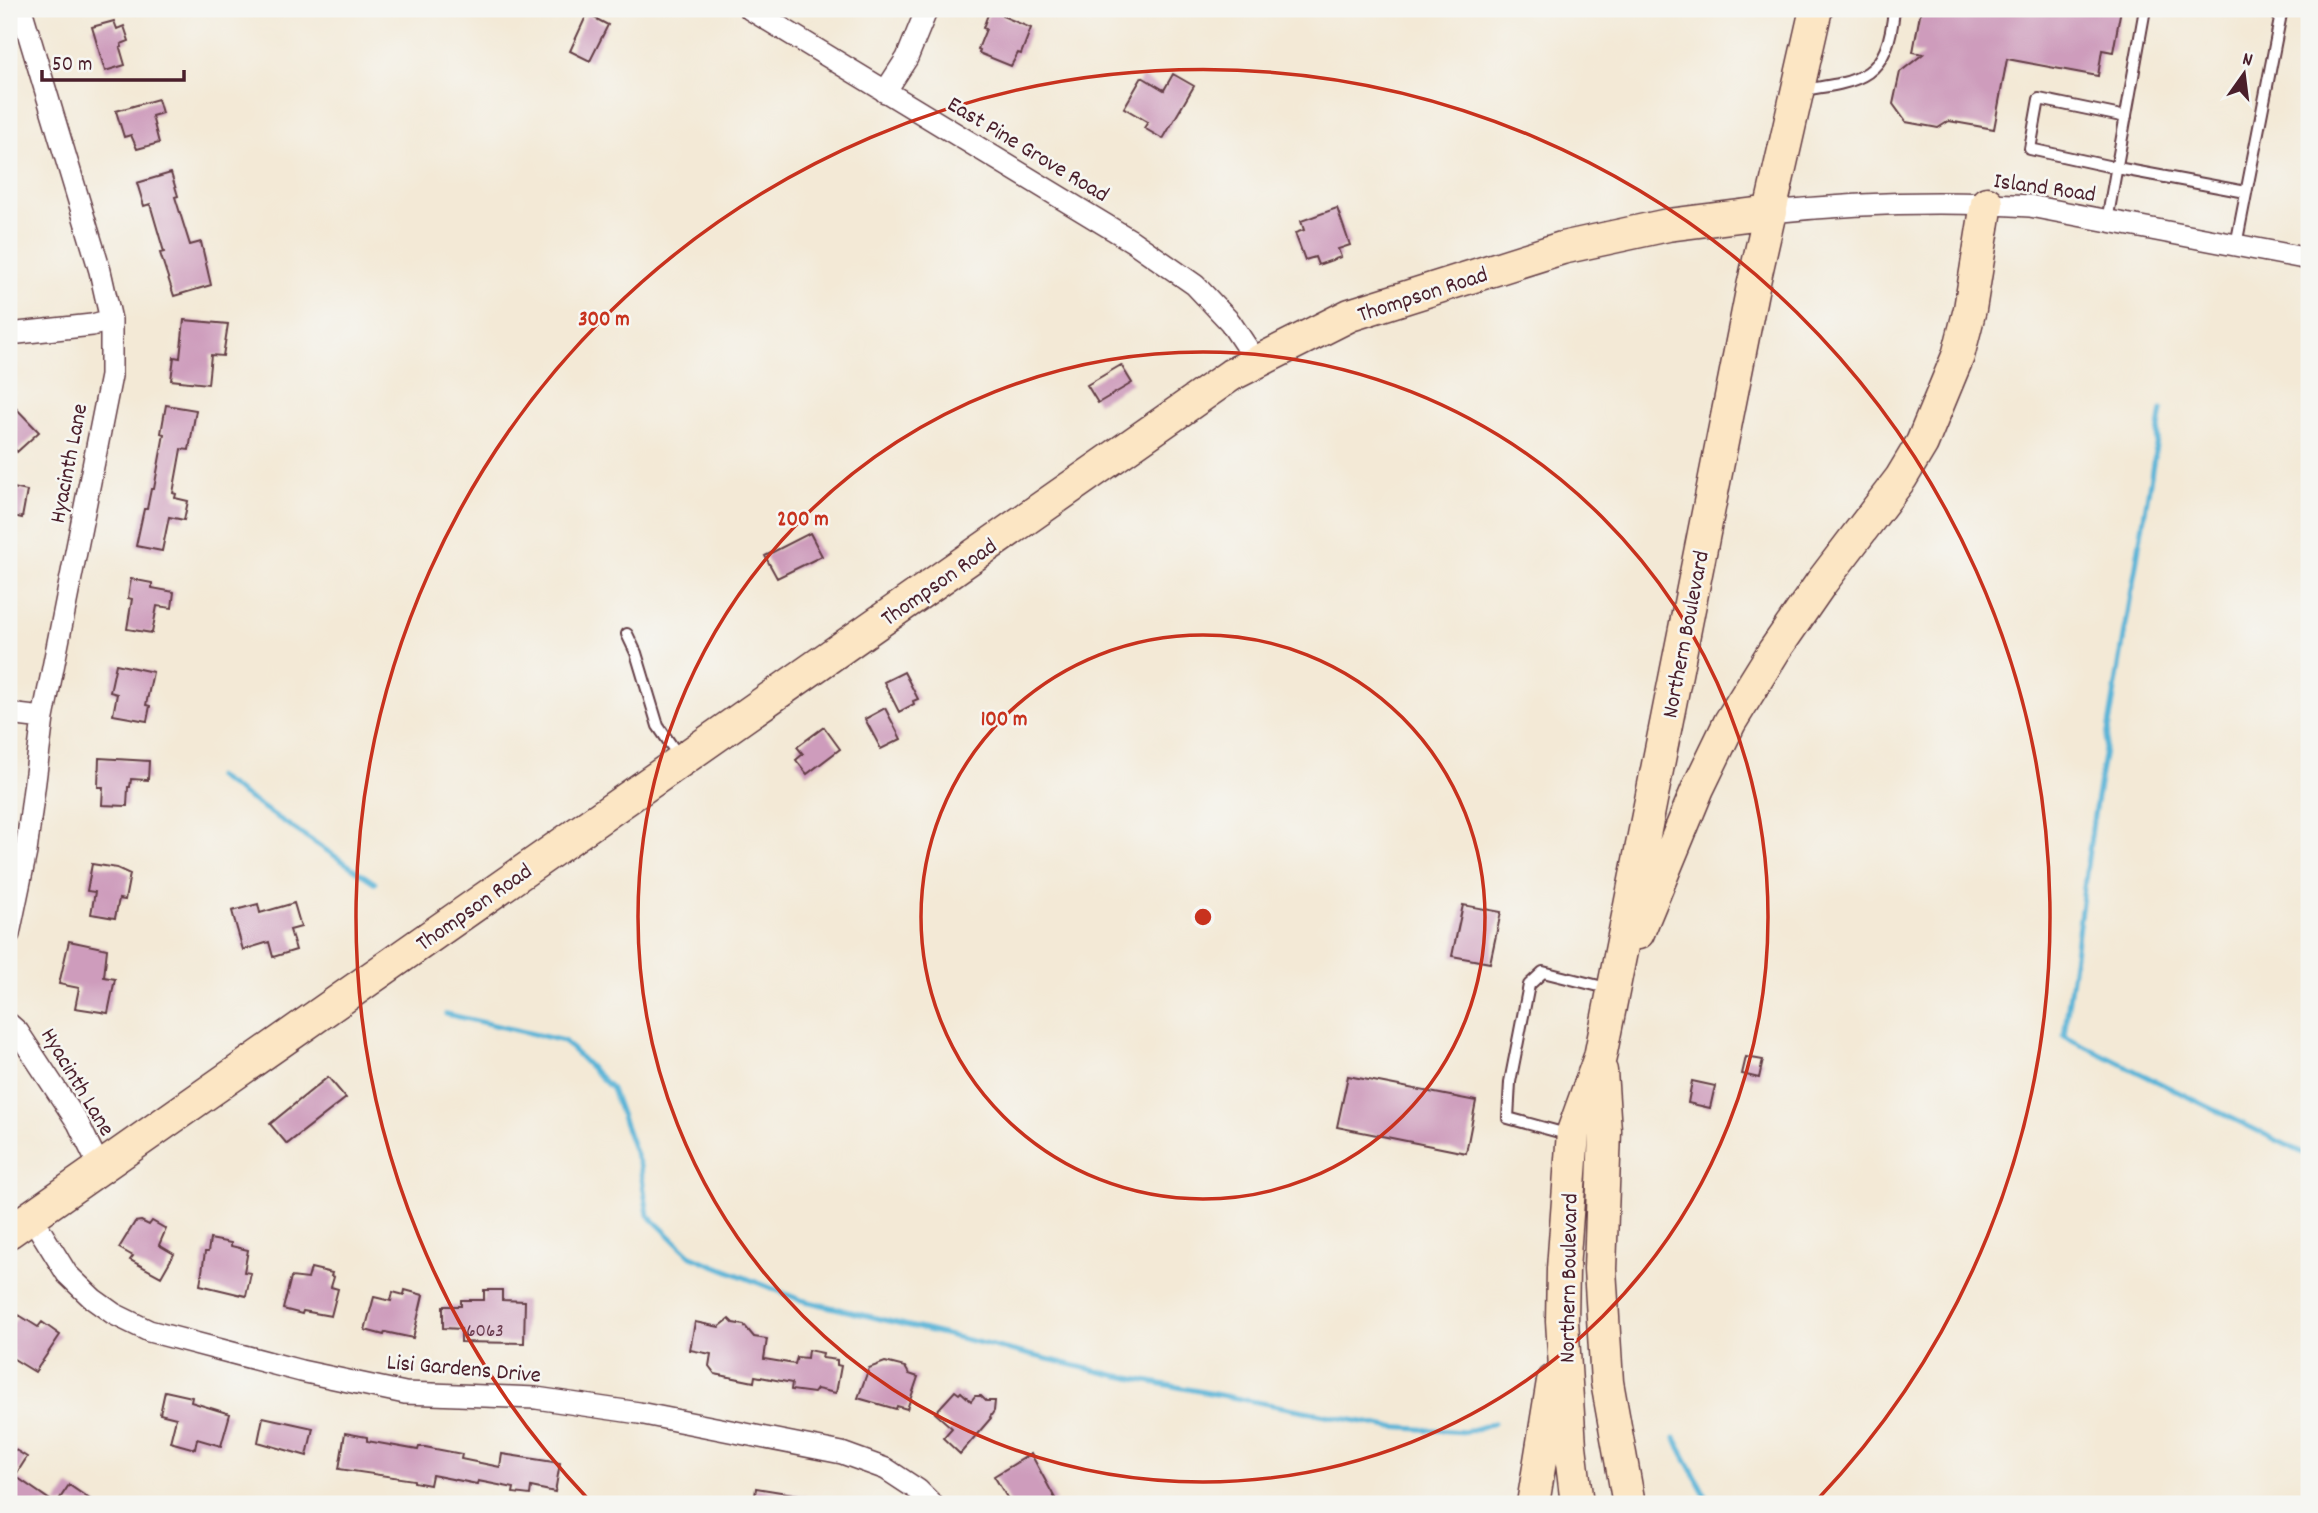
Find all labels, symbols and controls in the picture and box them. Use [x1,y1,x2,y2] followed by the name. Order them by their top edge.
[42,38,184,82] scale bar
[2210,38,2280,108] north arrow
[2239,47,2255,75] text: N
[52,51,92,81] text: 50 m
[940,90,1114,212] street label: East Pine Grove Road
[1991,166,2098,213] street label: Island Road
[1354,260,1492,333] street label: Thompson Road
[578,306,630,336] text: 300 m
[43,401,98,526] street label: Hyacinth Lane
[777,506,829,536] text: 200 m
[875,532,1005,636] street label: Thompson Road
[1655,548,1720,721] street label: Northern Boulevard
[981,706,1027,736] text: 100 m
[410,857,540,961] street label: Thompson Road
[1191,905,1215,929] centre of rings
[31,1022,121,1143] street label: Hyacinth Lane
[1553,1193,1588,1363] street label: Northern Boulevard
[466,1319,504,1346] house number: 6063
[385,1347,542,1394] street label: Lisi Gardens Drive

